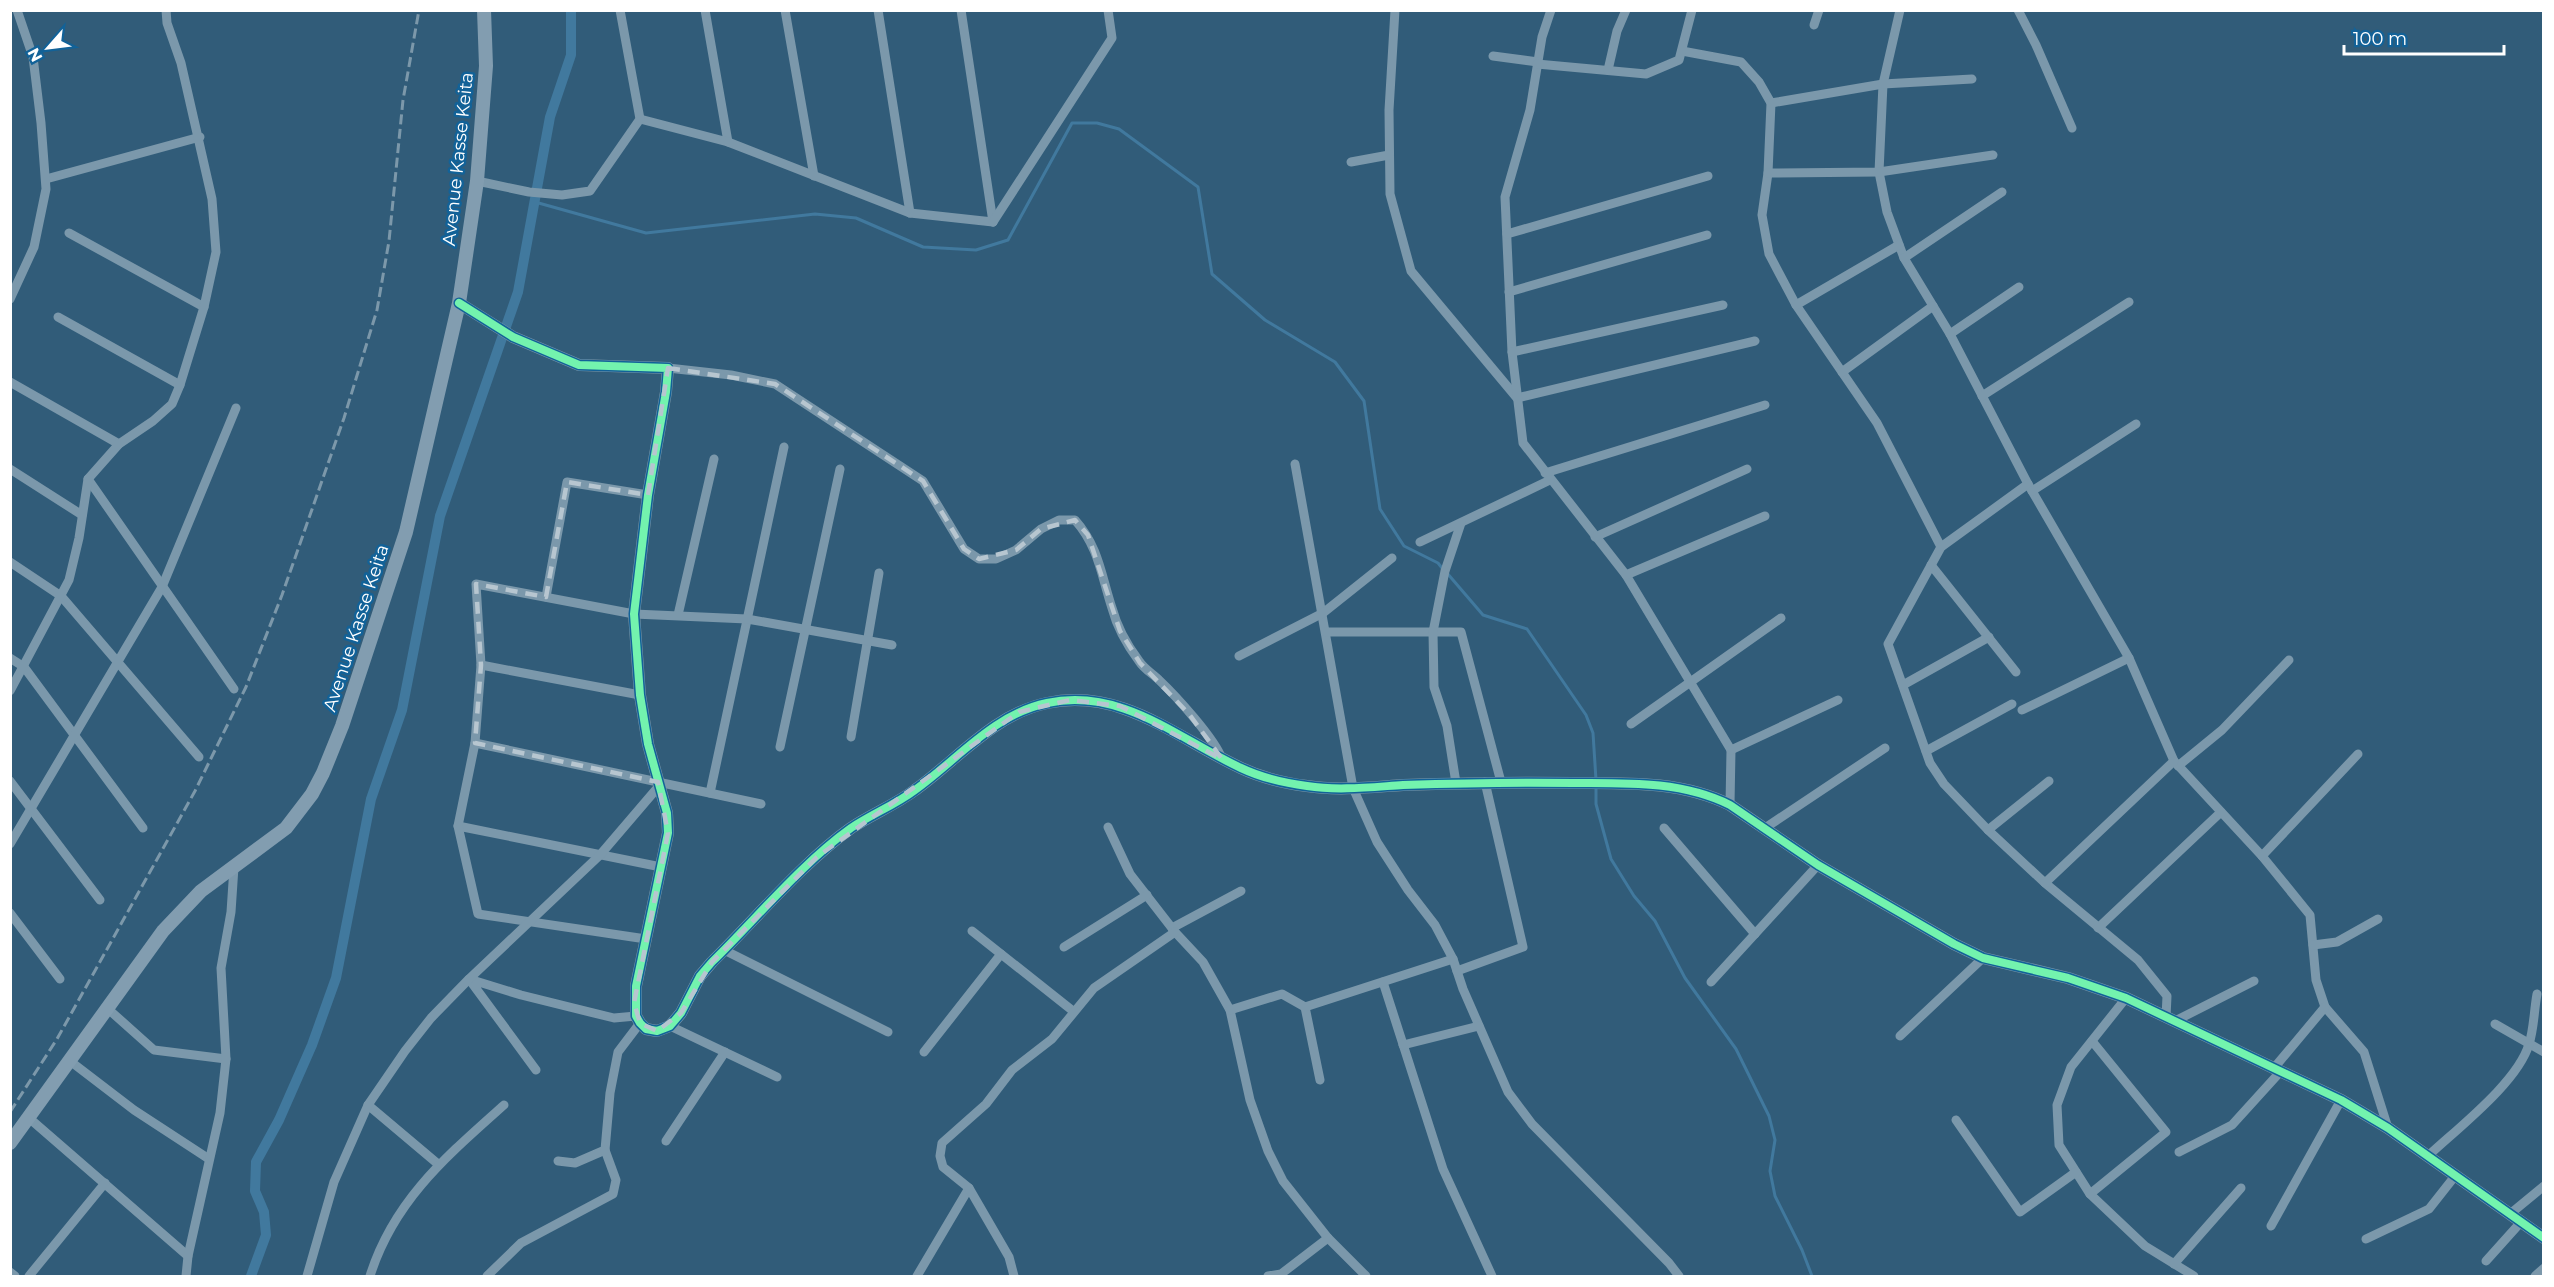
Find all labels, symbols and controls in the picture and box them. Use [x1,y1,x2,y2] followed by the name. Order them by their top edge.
[18,18,78,78] north arrow
[2344,18,2504,56] scale bar
[2353,28,2407,50] text: 100 m
[24,45,47,65] text: N
[438,71,478,247] street label: Avenue Kasse Keita
[319,542,393,714] street label: Avenue Kasse Keita

